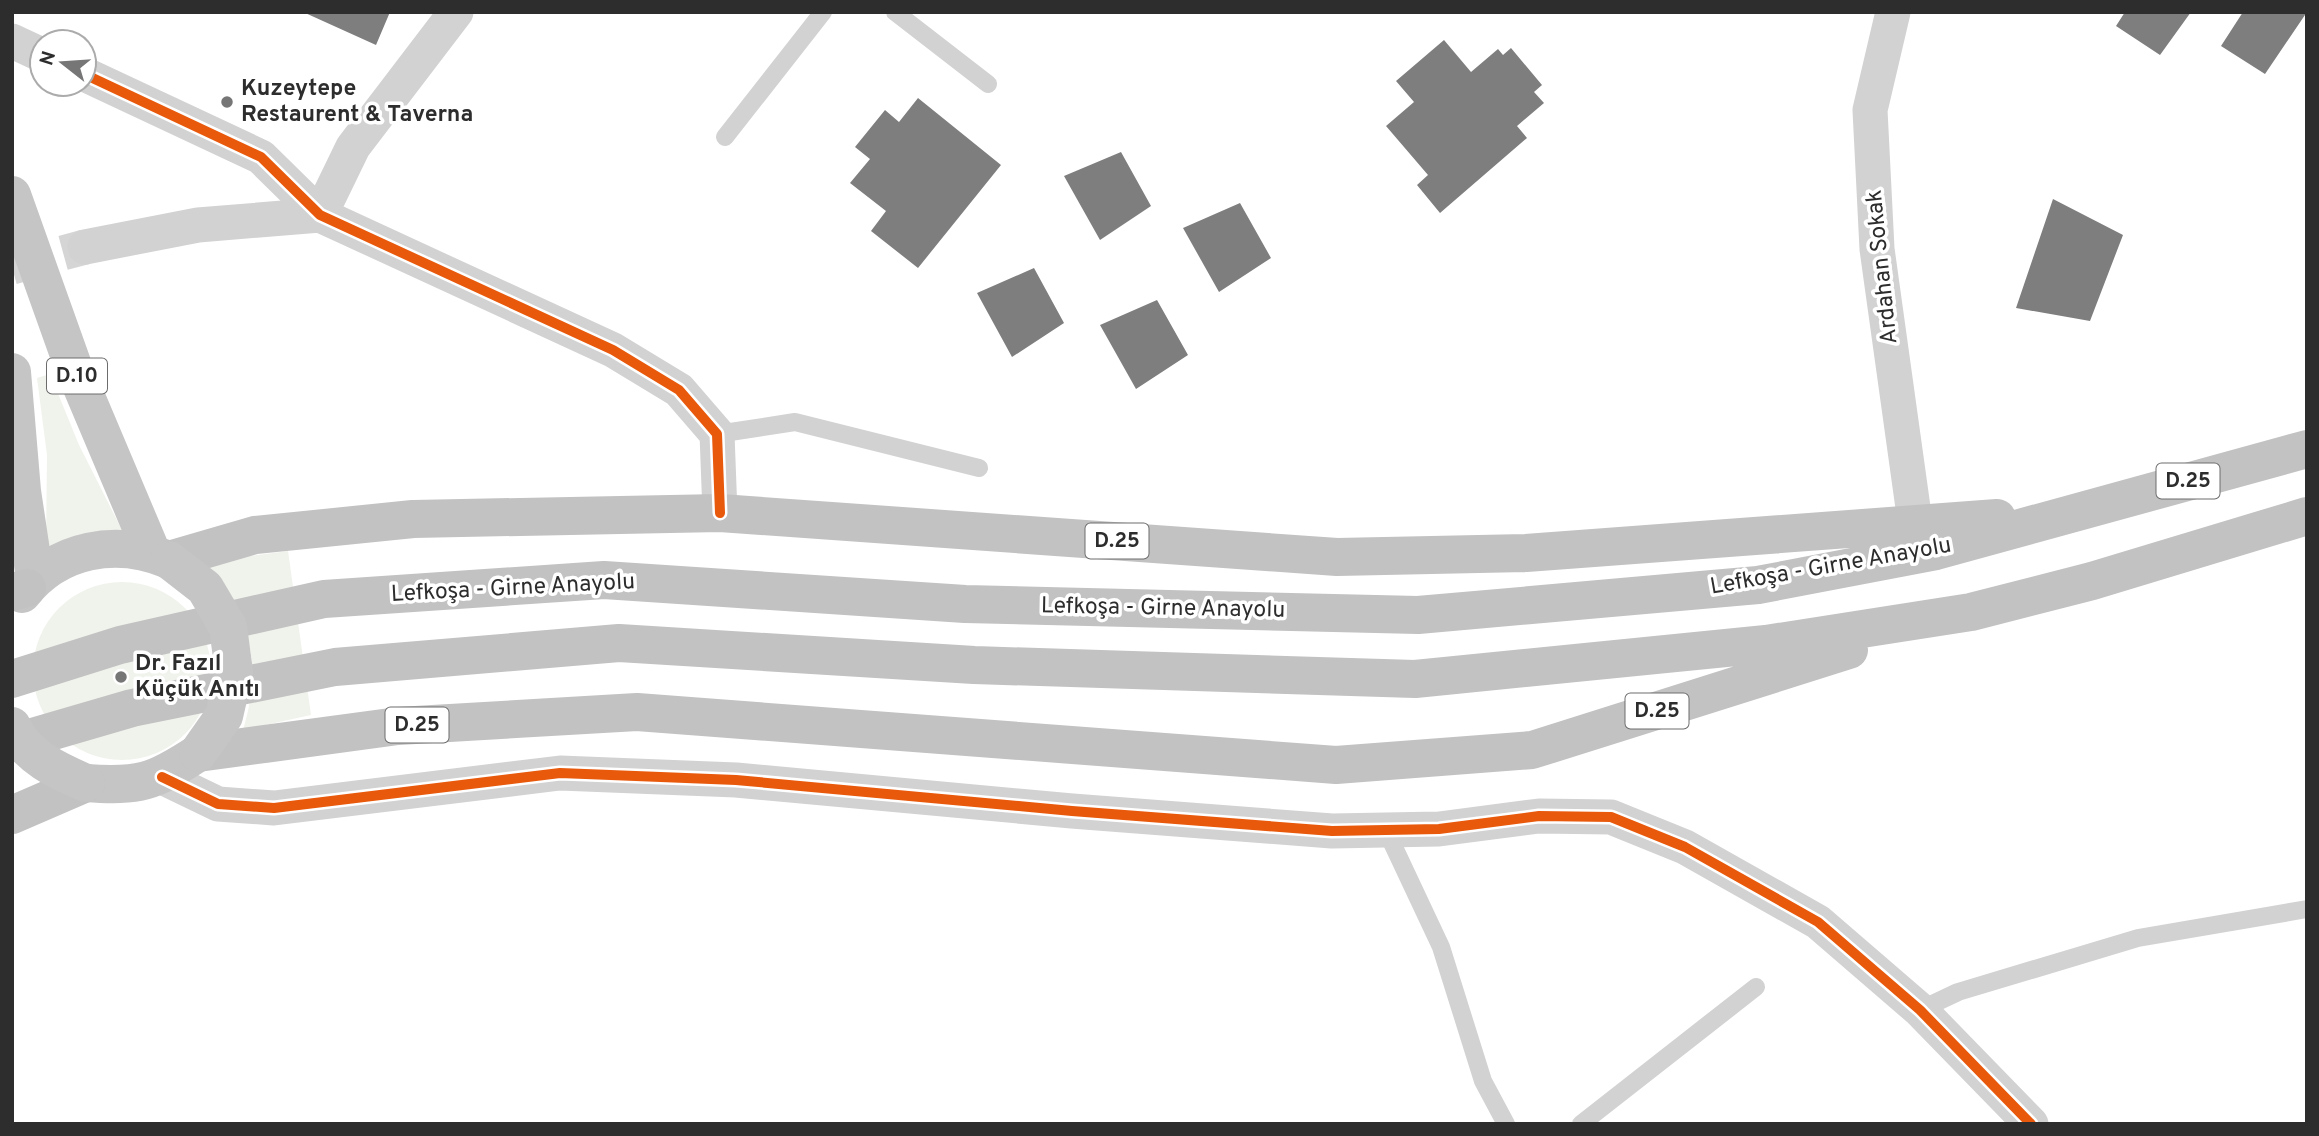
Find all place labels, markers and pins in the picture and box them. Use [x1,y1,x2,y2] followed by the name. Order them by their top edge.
[241,75,473,130] place label: Kuzeytepe Restaurent & Taverna
[219,94,235,110] marker: Kuzeytepe Restaurent & Taverna
[135,650,260,705] place label: Dr. Fazıl Küçük Anıtı
[113,669,129,685] marker: Dr. Fazıl Küçük Anıtı

